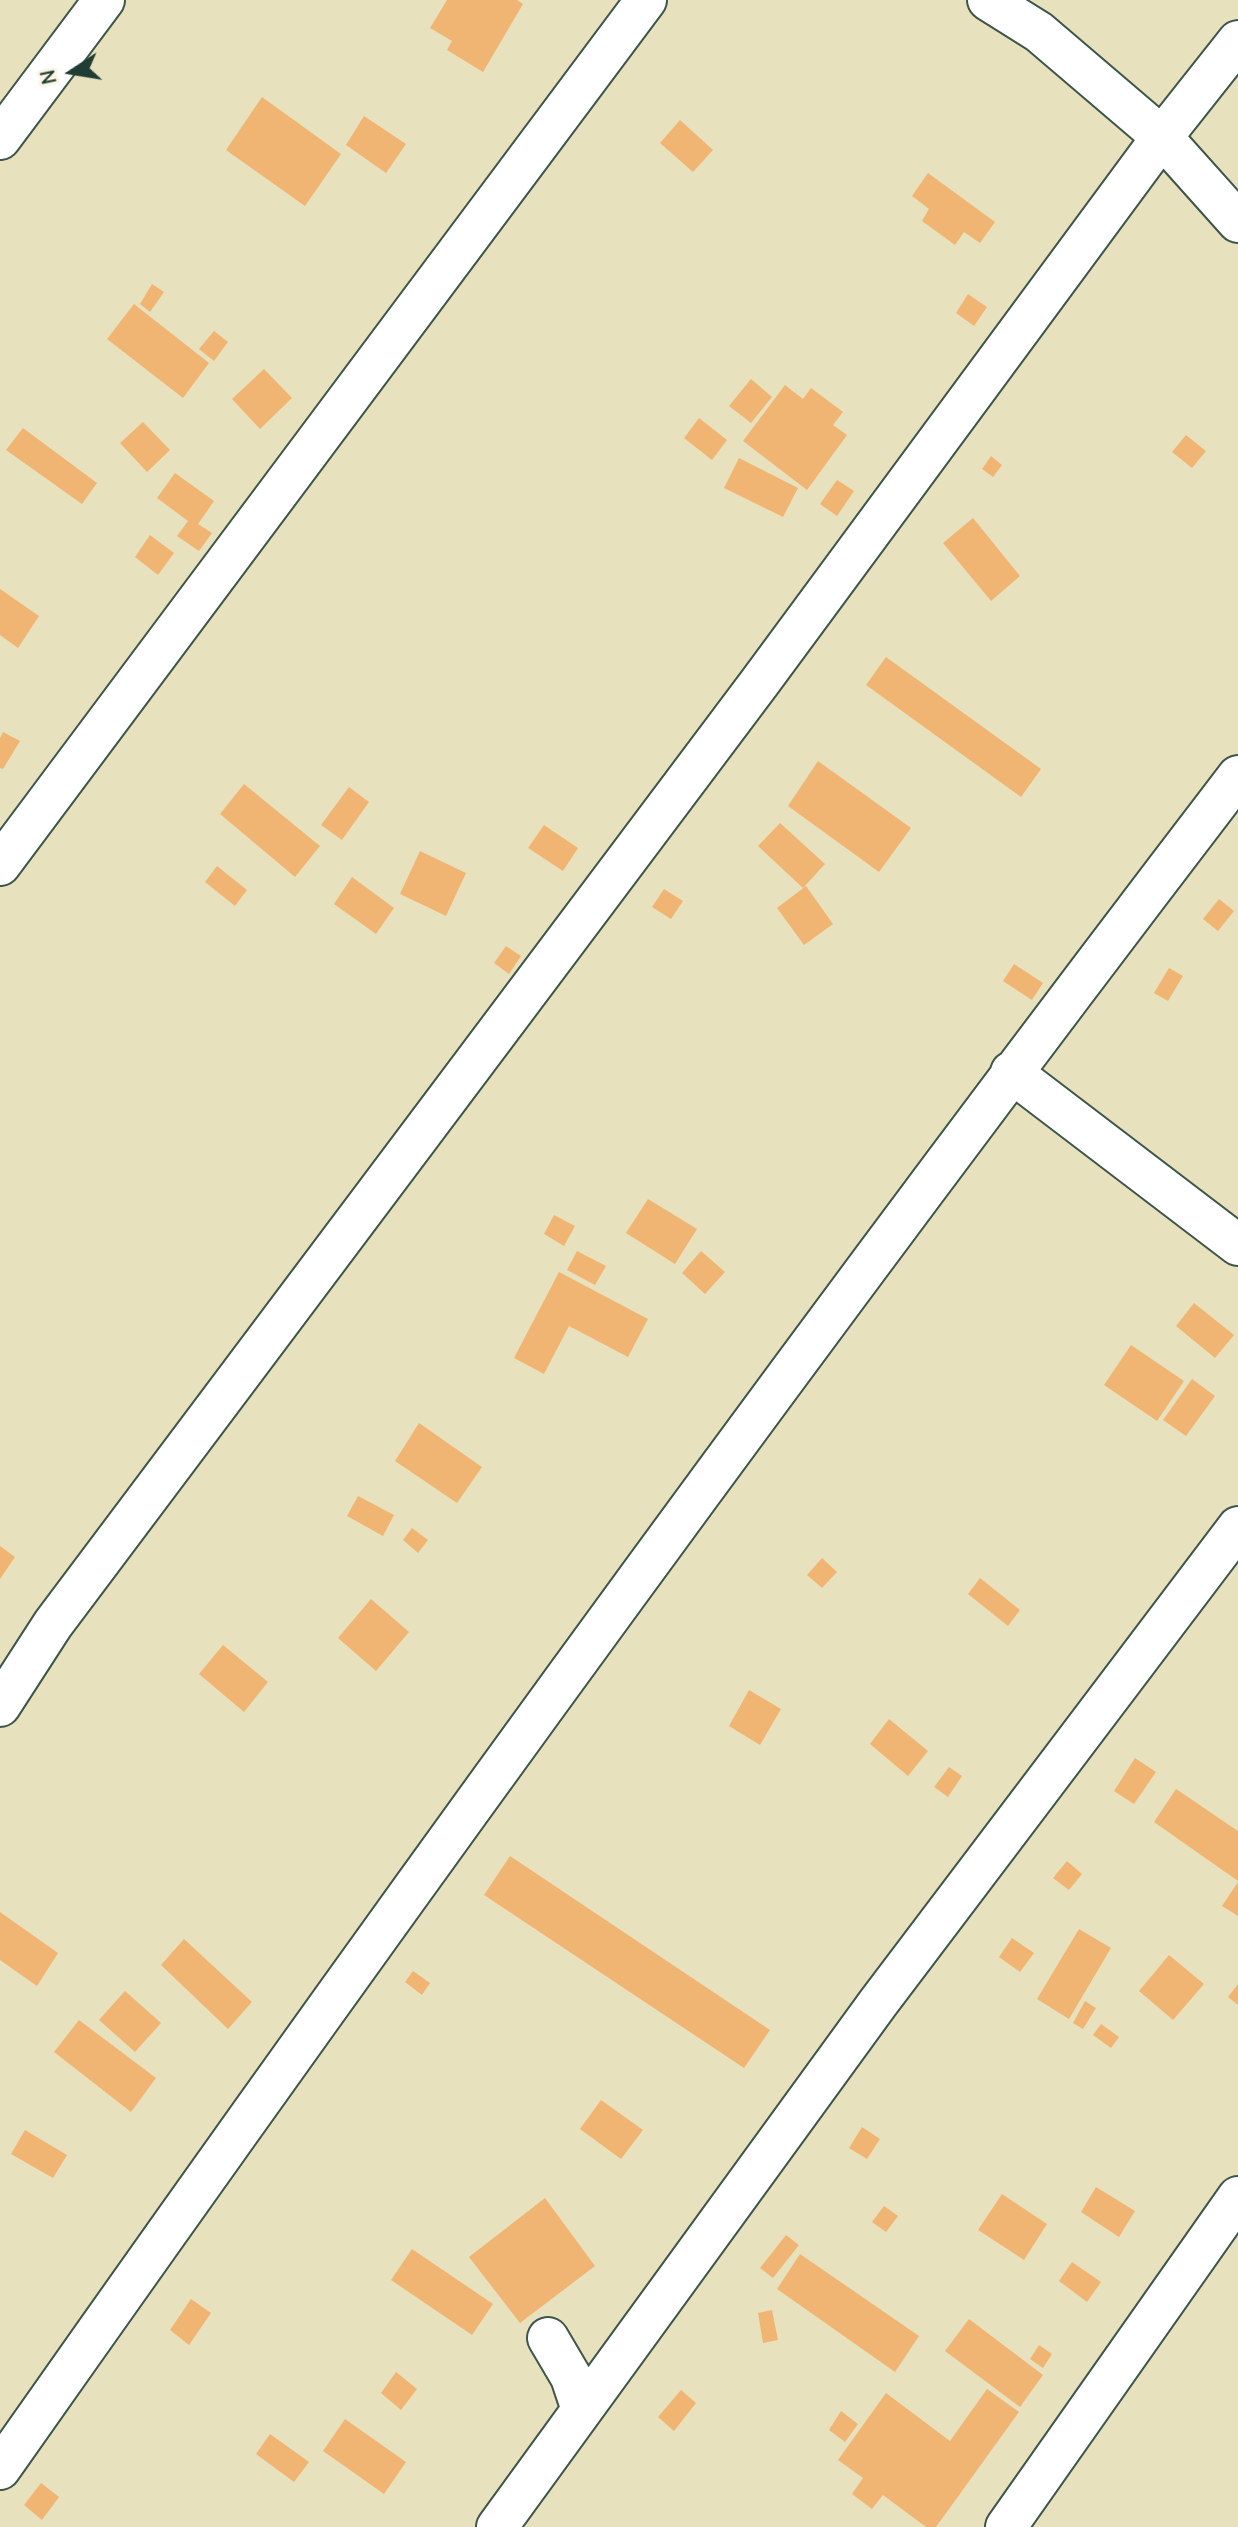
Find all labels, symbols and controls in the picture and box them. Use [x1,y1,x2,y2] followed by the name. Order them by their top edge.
[32,32,112,112] north arrow
[34,67,63,87] text: N

